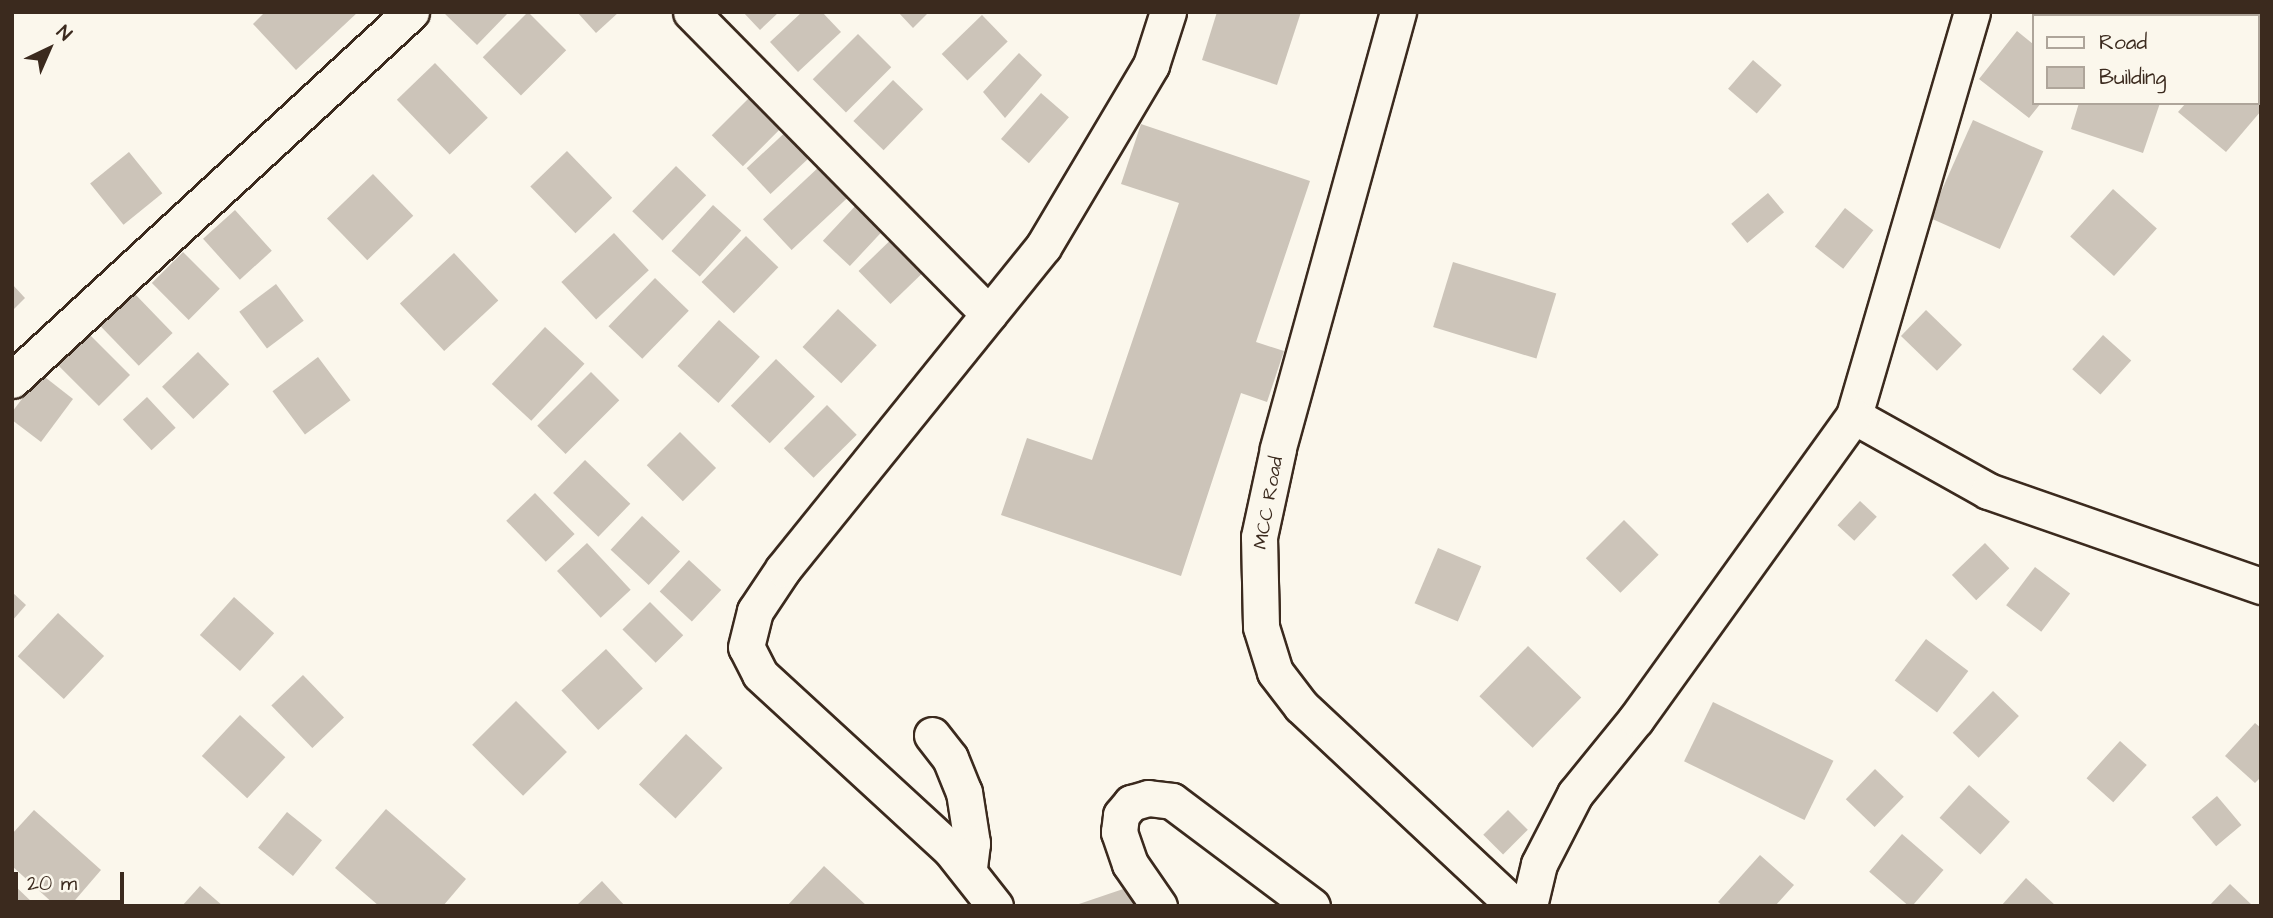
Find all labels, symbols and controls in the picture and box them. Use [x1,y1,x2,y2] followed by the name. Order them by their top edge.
[14,14,84,84] north arrow
[2032,14,2259,105] legend
[50,20,78,47] text: N
[2099,28,2147,57] text: Road
[2099,63,2166,92] text: Building
[1250,455,1288,551] street label: MCC Road
[18,858,128,902] scale bar
[27,869,77,898] text: 20 m

